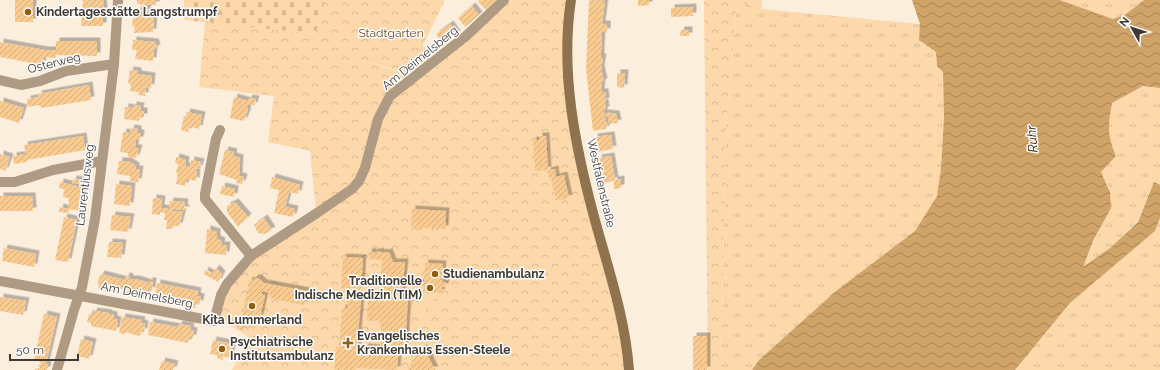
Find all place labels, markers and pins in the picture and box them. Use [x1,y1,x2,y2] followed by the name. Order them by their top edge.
[36,5,218,19] place label: Kindertagesstätte Langstrumpf
[23,7,33,17] marker: Kindertagesstätte Langstrumpf
[443,267,544,281] place label: Studienambulanz
[430,269,440,279] marker: Studienambulanz
[294,274,422,302] place label: Traditionelle Indische Medizin (TIM)
[425,283,435,293] marker: Traditionelle Indische Medizin (TIM)
[247,301,257,311] marker: Kita Lummerland
[202,313,302,327] place label: Kita Lummerland
[357,329,511,357] place label: Evangelisches Krankenhaus Essen-Steele
[230,335,334,363] place label: Psychiatrische Institutsambulanz
[342,337,354,349] marker: Evangelisches Krankenhaus Essen-Steele
[217,344,227,354] marker: Psychiatrische Institutsambulanz

